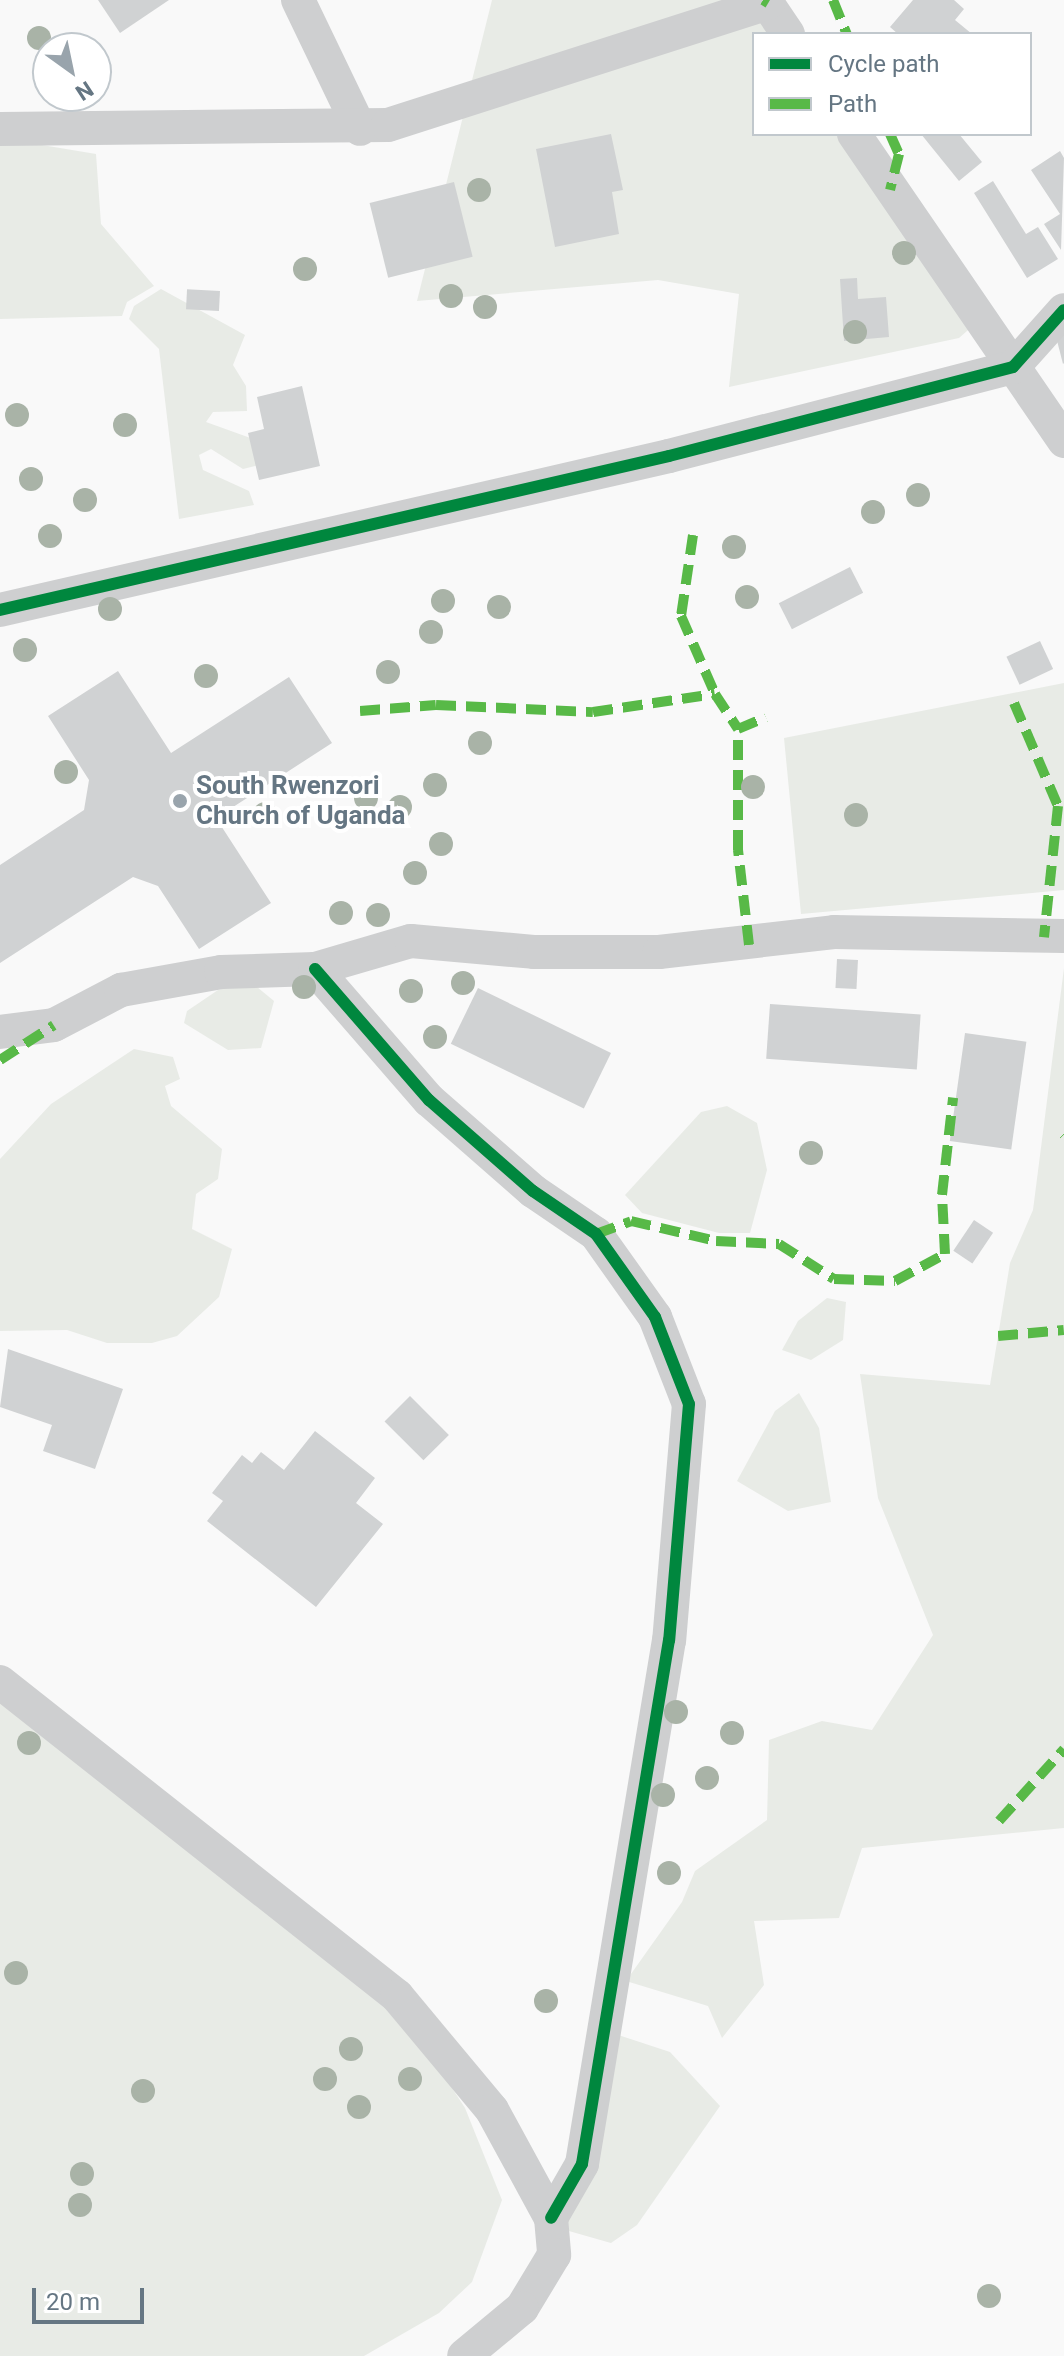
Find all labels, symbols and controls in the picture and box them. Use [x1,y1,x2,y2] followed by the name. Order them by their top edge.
[32,32,112,112] north arrow
[752,32,1032,136] legend
[828,50,940,78] text: Cycle path
[71,76,98,106] text: N
[828,90,877,118] text: Path
[196,770,405,832] place label: South Rwenzori Church of Uganda
[171,792,189,810] marker: South Rwenzori Church of Uganda
[36,2272,148,2322] scale bar
[46,2288,100,2316] text: 20 m

